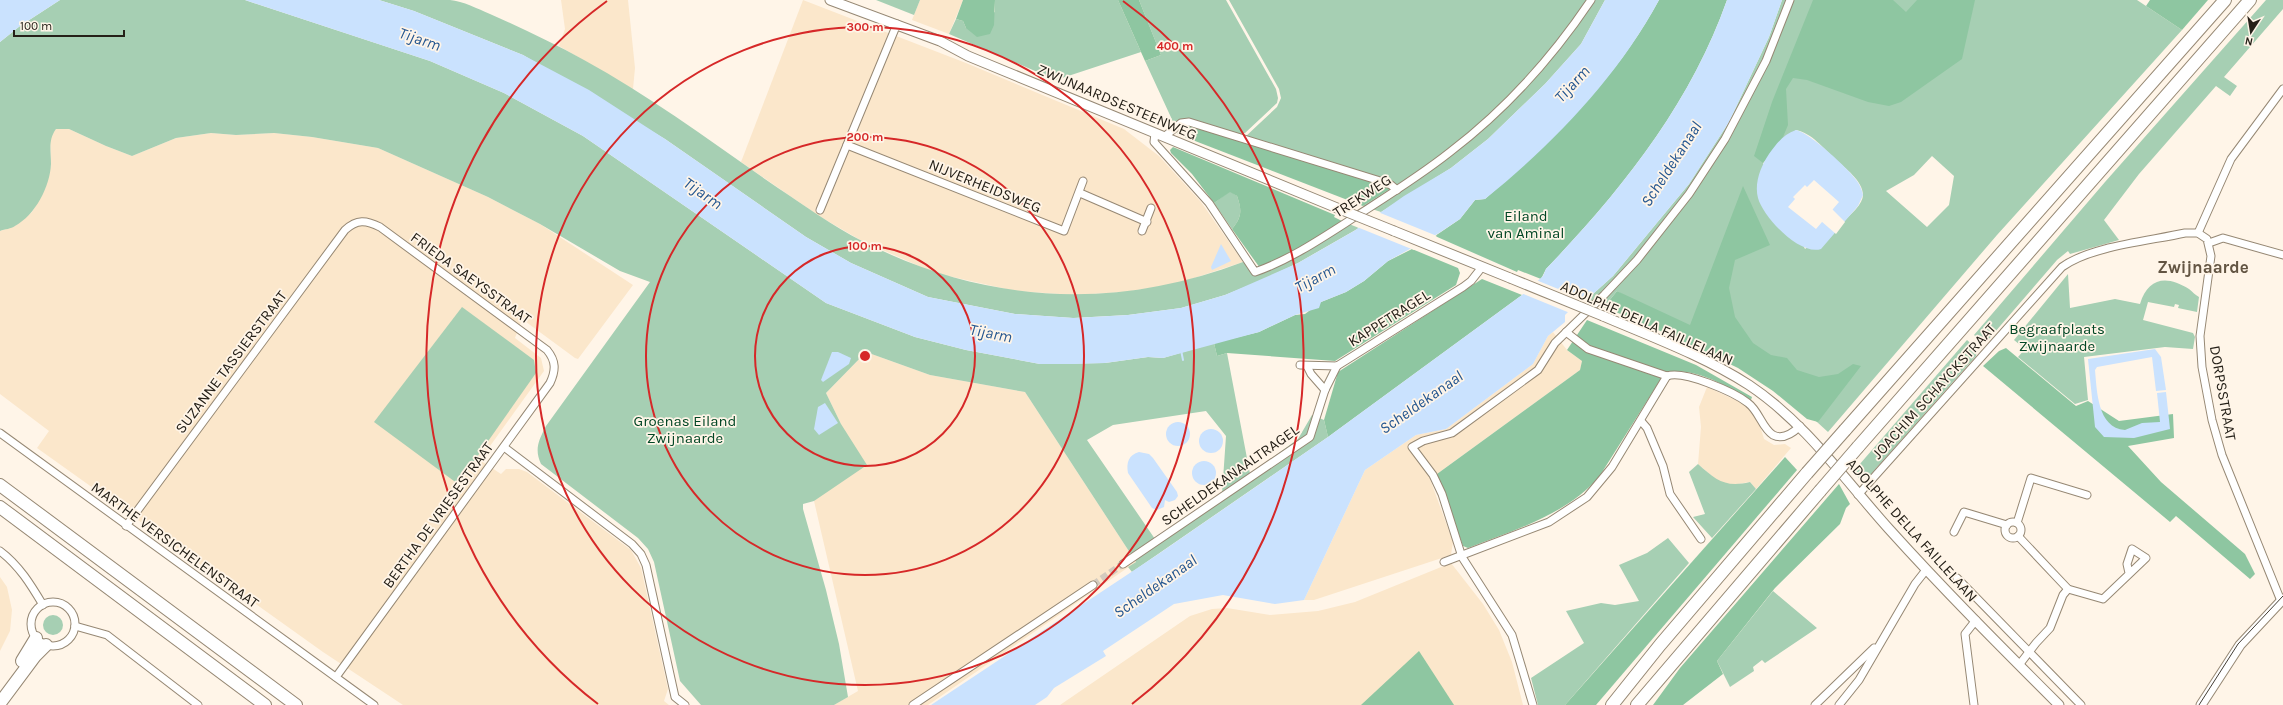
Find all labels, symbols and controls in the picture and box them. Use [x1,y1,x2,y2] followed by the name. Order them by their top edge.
[14,12,124,38] scale bar
[2231,12,2271,52] north arrow
[20,19,52,33] text: 100 m
[846,20,884,34] text: 300 m
[397,23,443,55] water label: Tijarm
[2244,34,2254,48] text: N
[1157,39,1193,53] text: 400 m
[1034,60,1200,144] street label: ZWIJNAARDSESTEENWEG
[1550,62,1594,106] water label: Tijarm
[1637,118,1705,210] water label: Scheldekanaal
[847,130,883,144] text: 200 m
[926,155,1044,217] street label: NIJVERHEIDSWEG
[1330,171,1394,221] street label: TREKWEG
[680,173,726,213] water label: Tijarm
[1487,207,1565,242] park label: Eiland van Aminal
[407,228,535,328] street label: FRIEDA SAEYSSTRAAT
[848,239,882,253] text: 100 m
[2157,257,2249,277] district label: Zwijnaarde
[1292,260,1338,296] water label: Tijarm
[1558,277,1736,369] street label: ADOLPHE DELLA FAILLELAAN
[1345,286,1433,350] street label: KAPPETRAGEL
[171,287,291,437] street label: SUZANNE TASSIERSTRAAT
[1868,319,2000,463] street label: JOACHIM SCHAYCKSTRAAT
[968,320,1014,346] water label: Tijarm
[2009,320,2105,355] park label: Begraafplaats Zwijnaarde
[2206,344,2240,442] street label: DORPSSTRAAT
[858,349,872,363] centre of rings
[1376,366,1466,438] water label: Scheldekanaal
[633,412,737,447] park label: Groenas Eiland Zwijnaarde
[1158,421,1302,529] street label: SCHELDEKANAALTRAGEL
[379,438,497,592] street label: BERTHA DE VRIESESTRAAT
[1843,455,1981,605] street label: ADOLPHE DELLA FAILLELAAN
[88,478,263,612] street label: MARTHE VERSICHELENSTRAAT
[1110,550,1200,622] water label: Scheldekanaal

